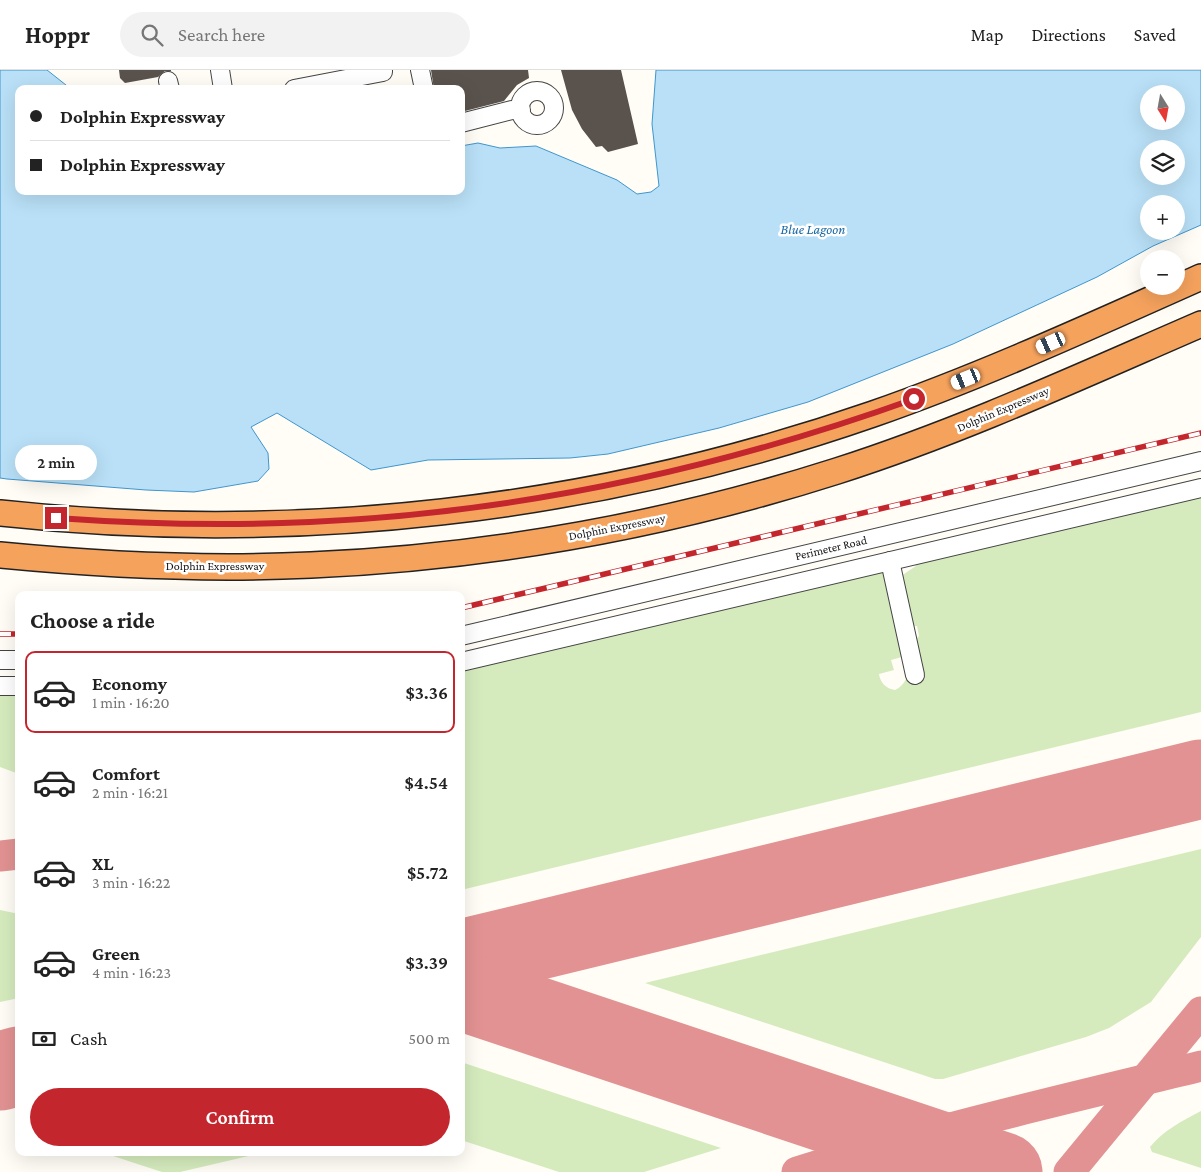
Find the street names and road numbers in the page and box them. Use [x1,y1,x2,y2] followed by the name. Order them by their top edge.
[955,383,1051,435] street label: Dolphin Expressway
[567,511,667,543] street label: Dolphin Expressway
[794,533,869,563] street label: Perimeter Road
[166,559,265,573] street label: Dolphin Expressway

